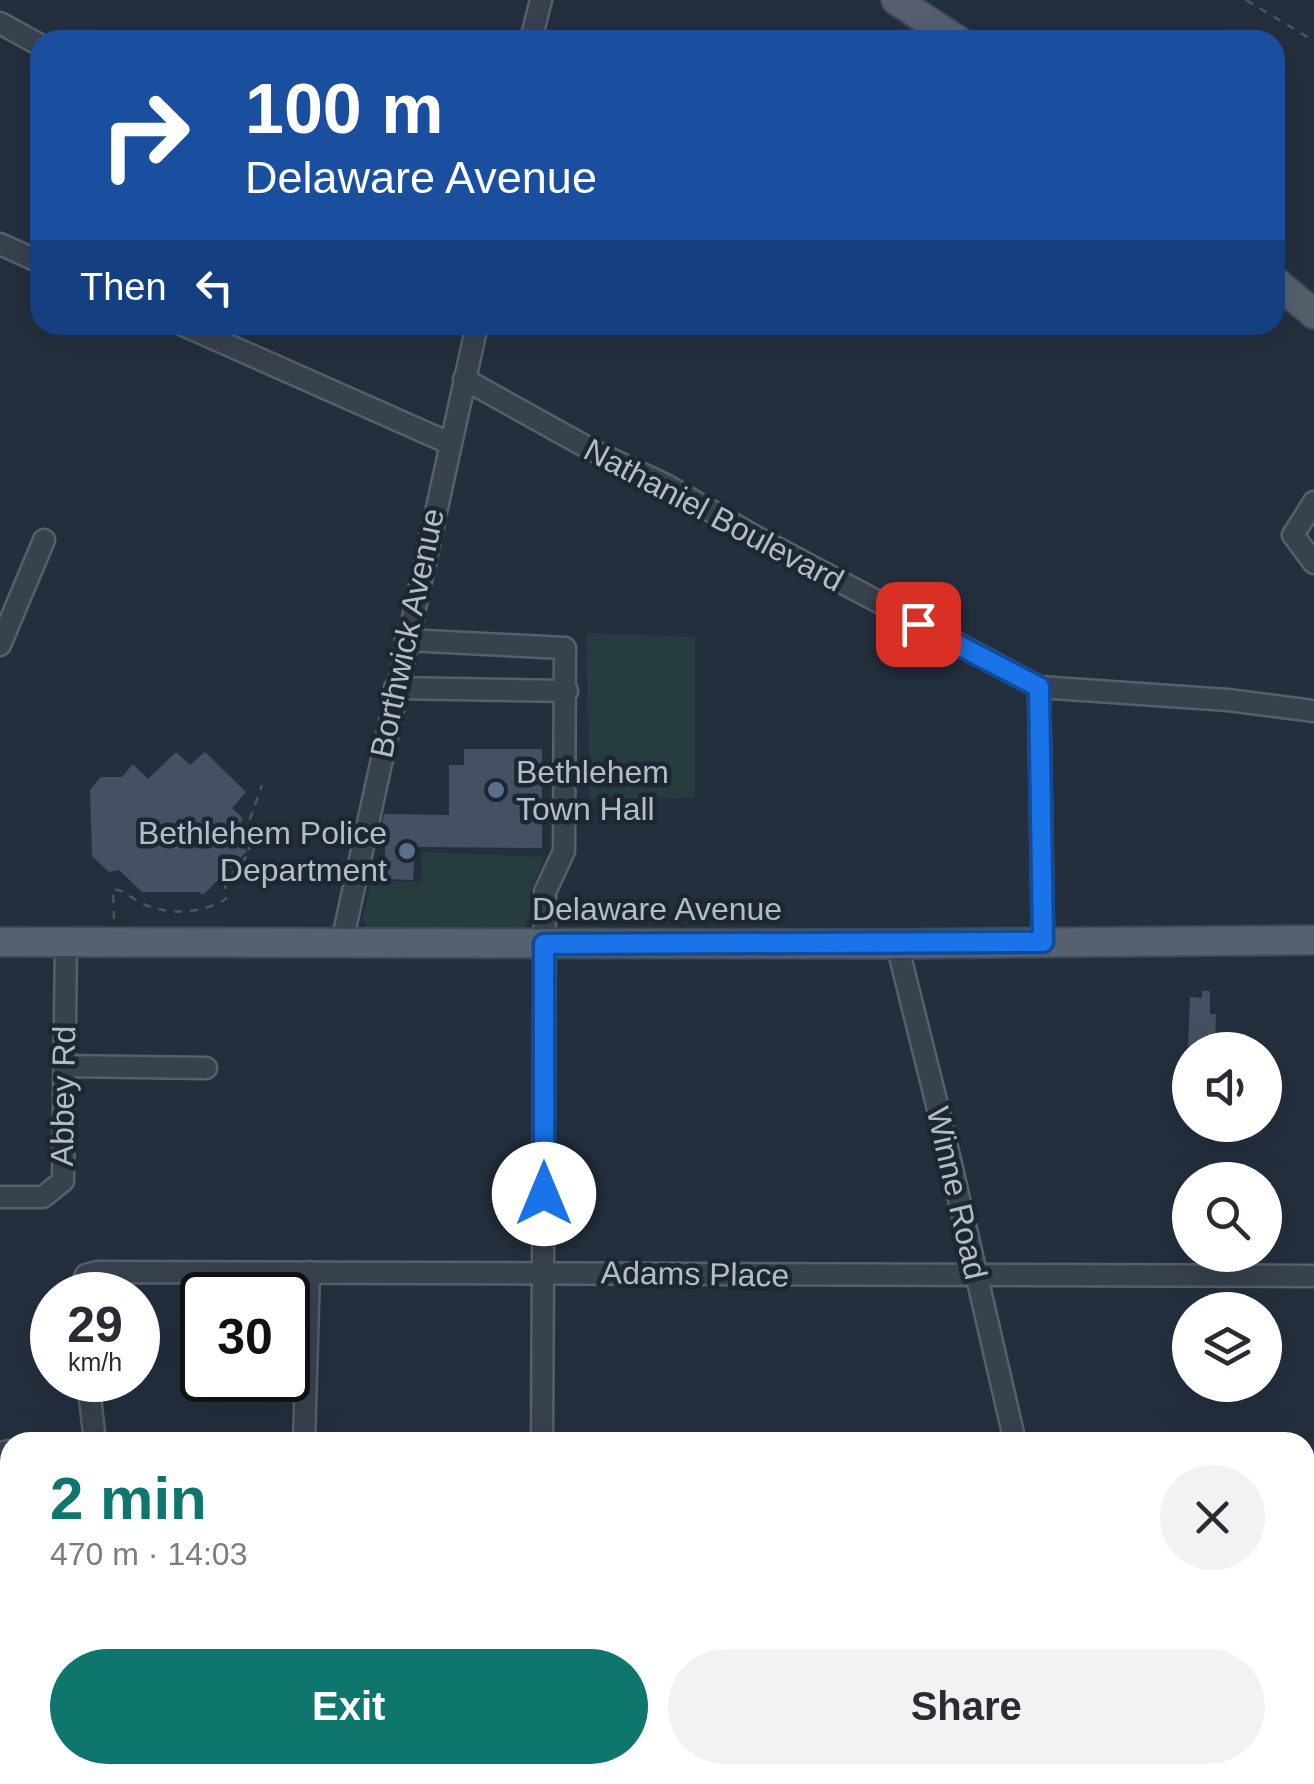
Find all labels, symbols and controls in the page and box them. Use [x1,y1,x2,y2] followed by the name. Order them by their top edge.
[80,70,210,200] icon: right
[245,70,443,148] text: 100 m
[245,152,597,203] text: Delaware Avenue
[187,260,242,315] icon: left
[80,266,167,308] text: Then
[578,431,850,599] street label: Nathaniel Boulevard
[363,505,451,761] street label: Borthwick Avenue
[876,582,961,667] pin
[891,597,946,652] icon: arrive
[516,754,669,827] place label: Bethlehem Town Hall
[485,779,507,801] marker: Bethlehem Town Hall
[138,815,387,888] place label: Bethlehem Police Department
[396,840,418,862] marker: Bethlehem Police Department
[532,891,782,927] street label: Delaware Avenue
[44,1025,82,1167] street label: Abbey Rd
[1172,1032,1282,1402] map controls
[1172,1032,1282,1142] button: sound
[920,1103,994,1283] street label: Winne Road
[492,1142,596,1246] position arrow
[1172,1162,1282,1272] button: search
[600,1254,790,1294] street label: Adams Place
[180,1272,310,1402] speed limit sign: 30
[1172,1292,1282,1402] button: layers
[67,1297,123,1353] text: 29
[68,1348,122,1376] text: km/h
[50,1465,207,1532] text: 2 min
[1160,1465,1265,1570] button: close
[50,1536,247,1572] text: 470 m · 14:03
[50,1649,648,1764] button: Exit
[668,1649,1265,1764] button: Share

